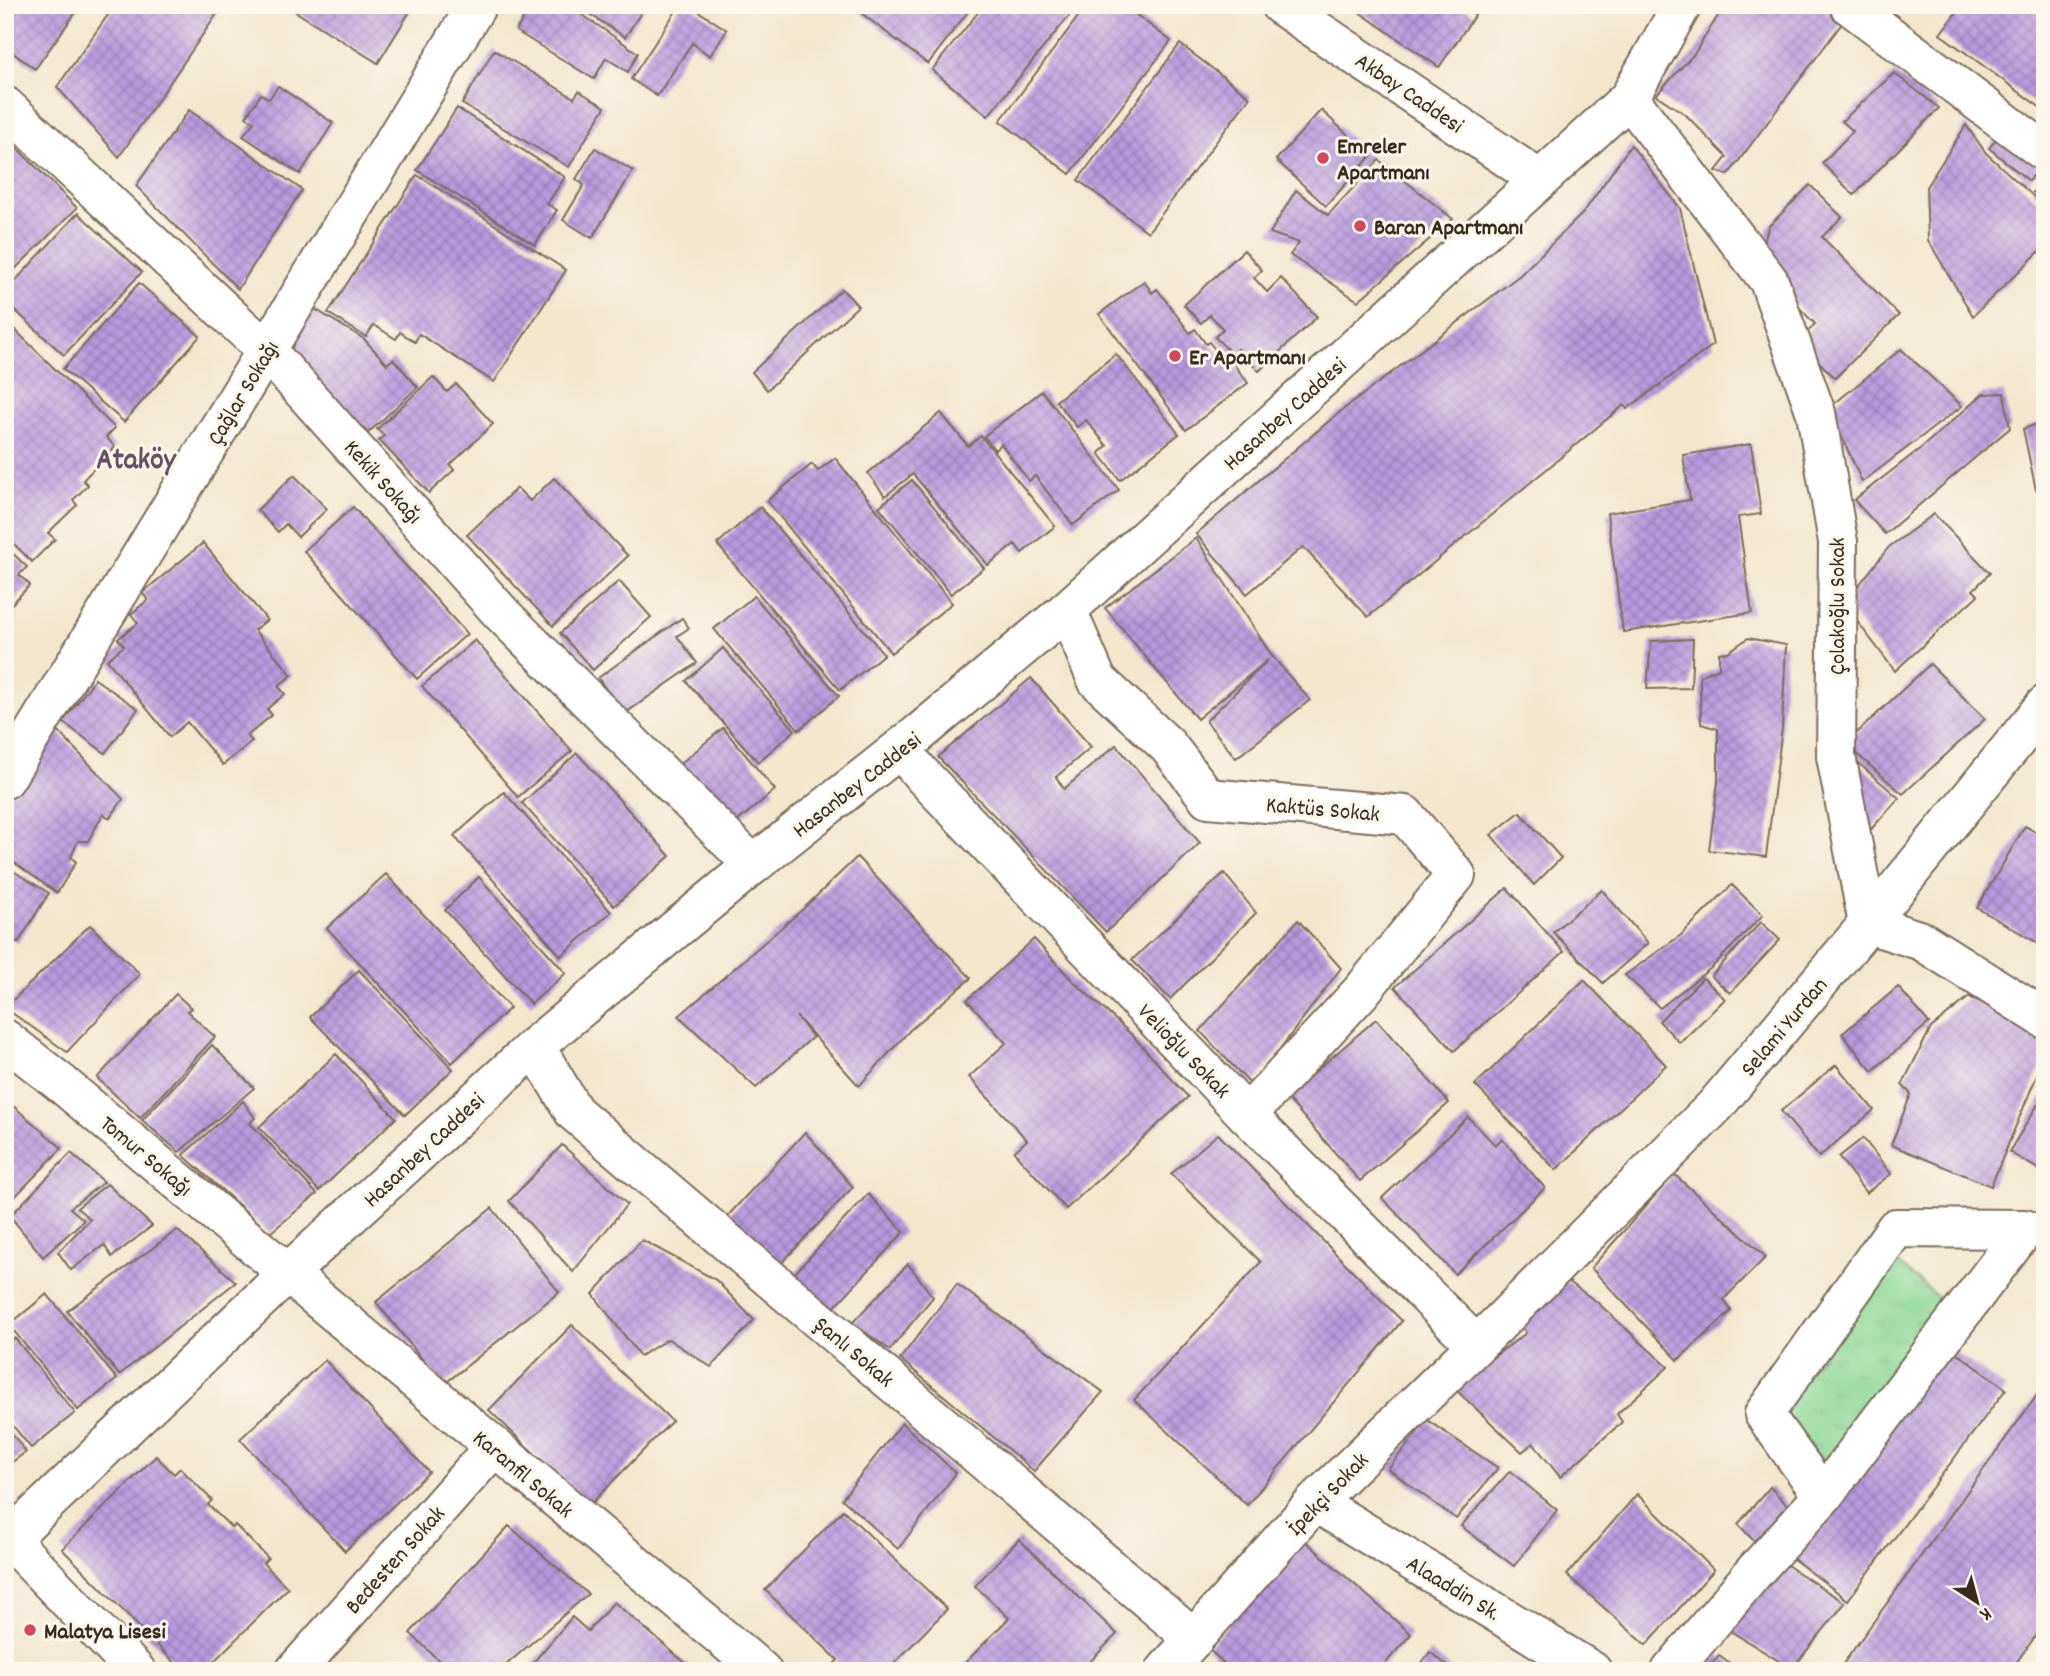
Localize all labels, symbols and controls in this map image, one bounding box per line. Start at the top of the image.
street label: Akbay Caddesi [1347,46,1469,144]
place label: Emreler Apartmanı [1337,132,1429,191]
marker: Emreler Apartmanı [1315,150,1331,166]
place label: Baran Apartmanı [1374,213,1523,246]
marker: Baran Apartmanı [1352,218,1368,234]
street label: Çağlar Sokağı [201,335,289,452]
place label: Er Apartmanı [1189,343,1306,376]
marker: Er Apartmanı [1167,348,1183,364]
street label: Hasanbey Caddesi [1217,351,1355,480]
street label: Kekik Sokağı [334,434,428,533]
district label: Ataköy [96,441,178,484]
street label: Çolakoğlu Sokak [1823,537,1856,675]
street label: Hasanbey Caddesi [787,726,930,848]
street label: Kaktüs Sokak [1264,790,1381,833]
street label: Selami Yurdan [1734,971,1837,1085]
street label: Velioğlu Sokak [1128,997,1237,1108]
street label: Hasanbey Caddesi [357,1086,494,1217]
street label: Tomur Sokağı [91,1109,198,1206]
street label: Şanlı Sokak [805,1310,900,1397]
street label: Karanfil Sokak [464,1424,579,1528]
street label: İpekçi Sokak [1281,1446,1378,1545]
street label: Bedesten Sokak [339,1500,454,1623]
street label: Alaaddin Sk. [1399,1549,1506,1631]
north arrow [1941,1568,2011,1638]
text: K [1973,1599,1996,1627]
place label: Malatya Lisesi [44,1617,166,1650]
marker: Malatya Lisesi [22,1622,38,1638]

